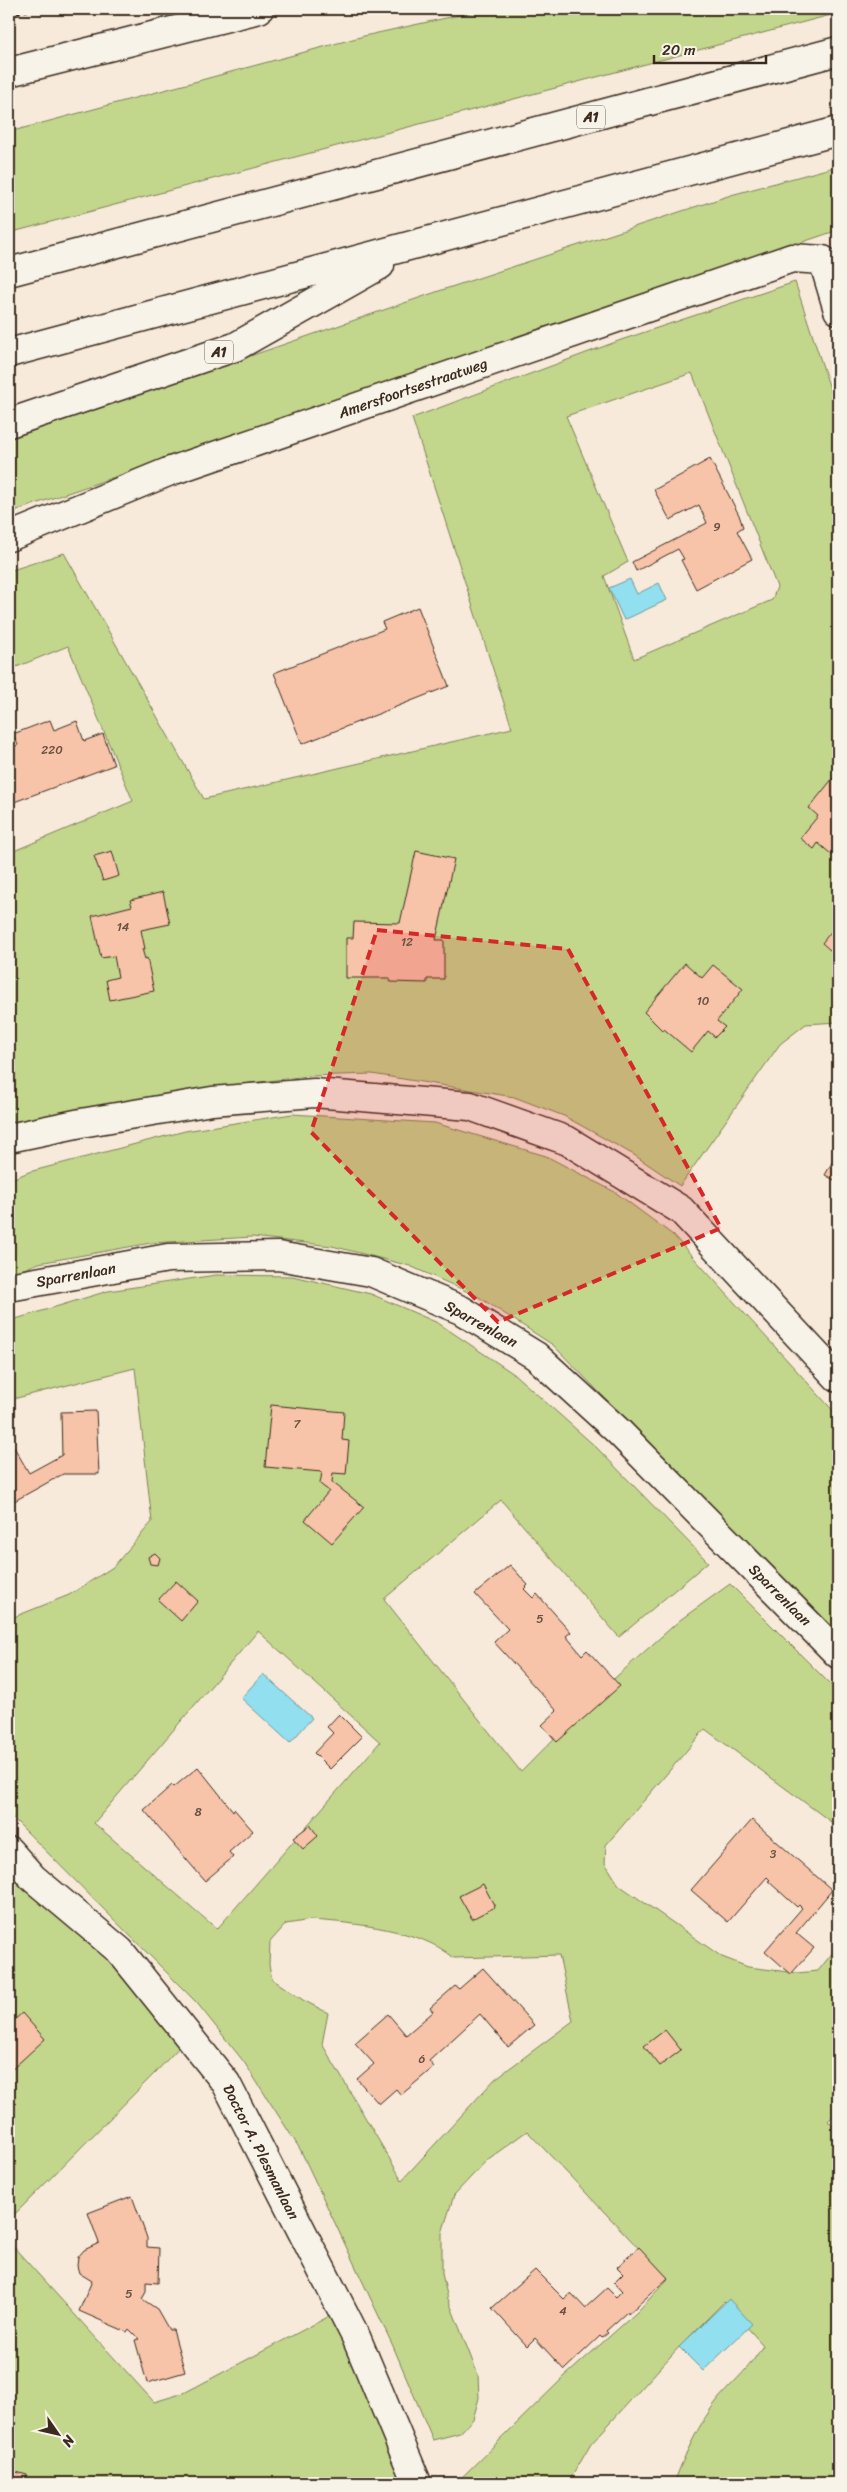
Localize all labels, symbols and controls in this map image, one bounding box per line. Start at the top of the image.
scale bar [654,32,767,64]
text: 20 m [662,37,696,63]
road number: A1 [577,105,605,128]
road number: A1 [205,341,233,364]
street label: Amersfoortsestraatweg [334,350,491,426]
house number: 9 [713,516,721,538]
house number: 220 [41,739,63,761]
house number: 14 [117,916,130,938]
house number: 12 [401,931,413,953]
house number: 10 [697,990,710,1012]
street label: Sparrenlaan [34,1255,118,1295]
street label: Sparrenlaan [440,1293,522,1355]
house number: 7 [294,1413,302,1435]
street label: Sparrenlaan [742,1557,818,1633]
house number: 5 [536,1608,544,1630]
house number: 8 [194,1801,202,1823]
house number: 3 [770,1843,777,1865]
house number: 6 [419,2048,426,2070]
street label: Doctor A. Plesmanlaan [216,2080,306,2224]
house number: 5 [125,2283,133,2305]
house number: 4 [559,2300,567,2322]
north arrow [32,2410,82,2460]
text: N [55,2429,82,2452]

